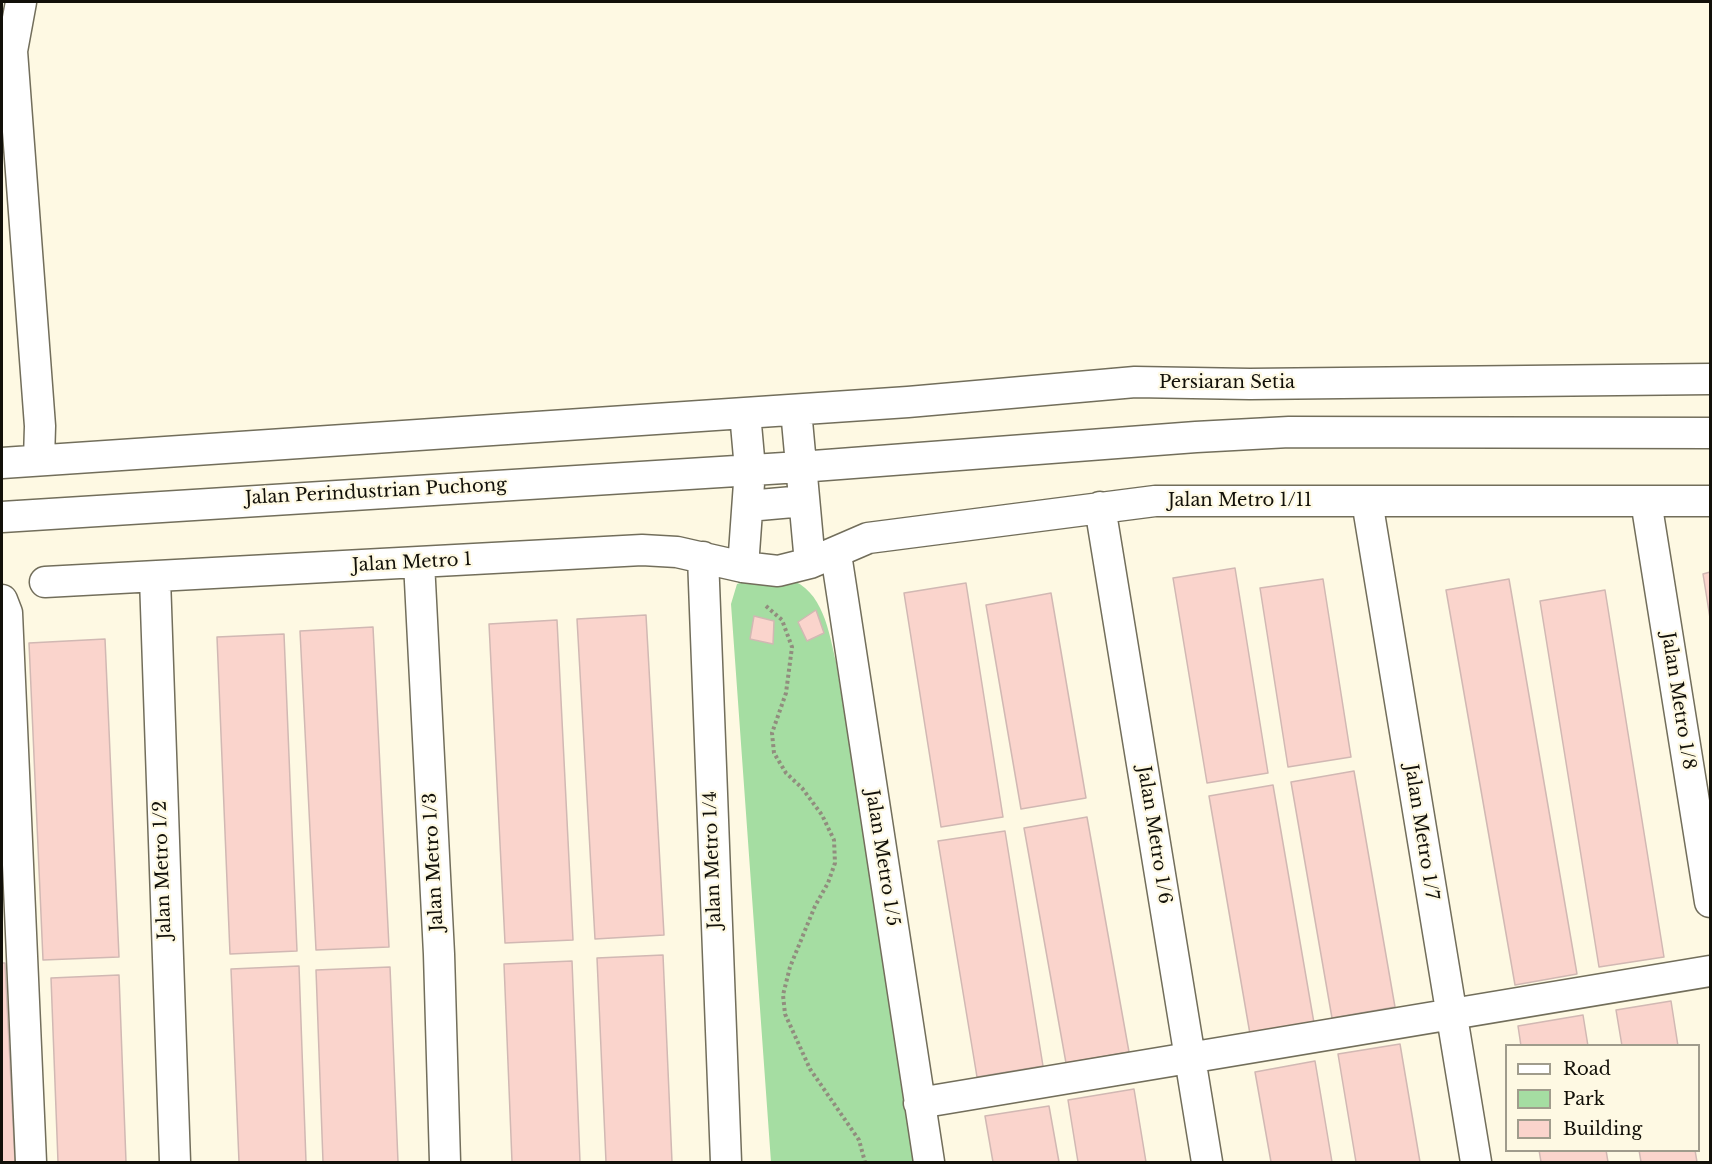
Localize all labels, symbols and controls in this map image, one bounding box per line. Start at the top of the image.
street label: Persiaran Setia [1159,372,1295,394]
street label: Jalan Perindustrian Puchong [245,474,507,510]
street label: Jalan Metro 1/11 [1168,490,1312,512]
street label: Jalan Metro 1 [352,549,472,577]
street label: Jalan Metro 1/8 [1656,631,1700,771]
street label: Jalan Metro 1/7 [1400,763,1442,901]
street label: Jalan Metro 1/6 [1132,764,1176,906]
street label: Jalan Metro 1/5 [861,788,903,928]
street label: Jalan Metro 1/4 [700,791,726,929]
street label: Jalan Metro 1/3 [420,792,448,932]
street label: Jalan Metro 1/2 [150,800,176,940]
legend [1505,1044,1700,1152]
text: Road [1563,1058,1611,1080]
text: Park [1563,1088,1605,1110]
text: Building [1563,1118,1642,1140]

